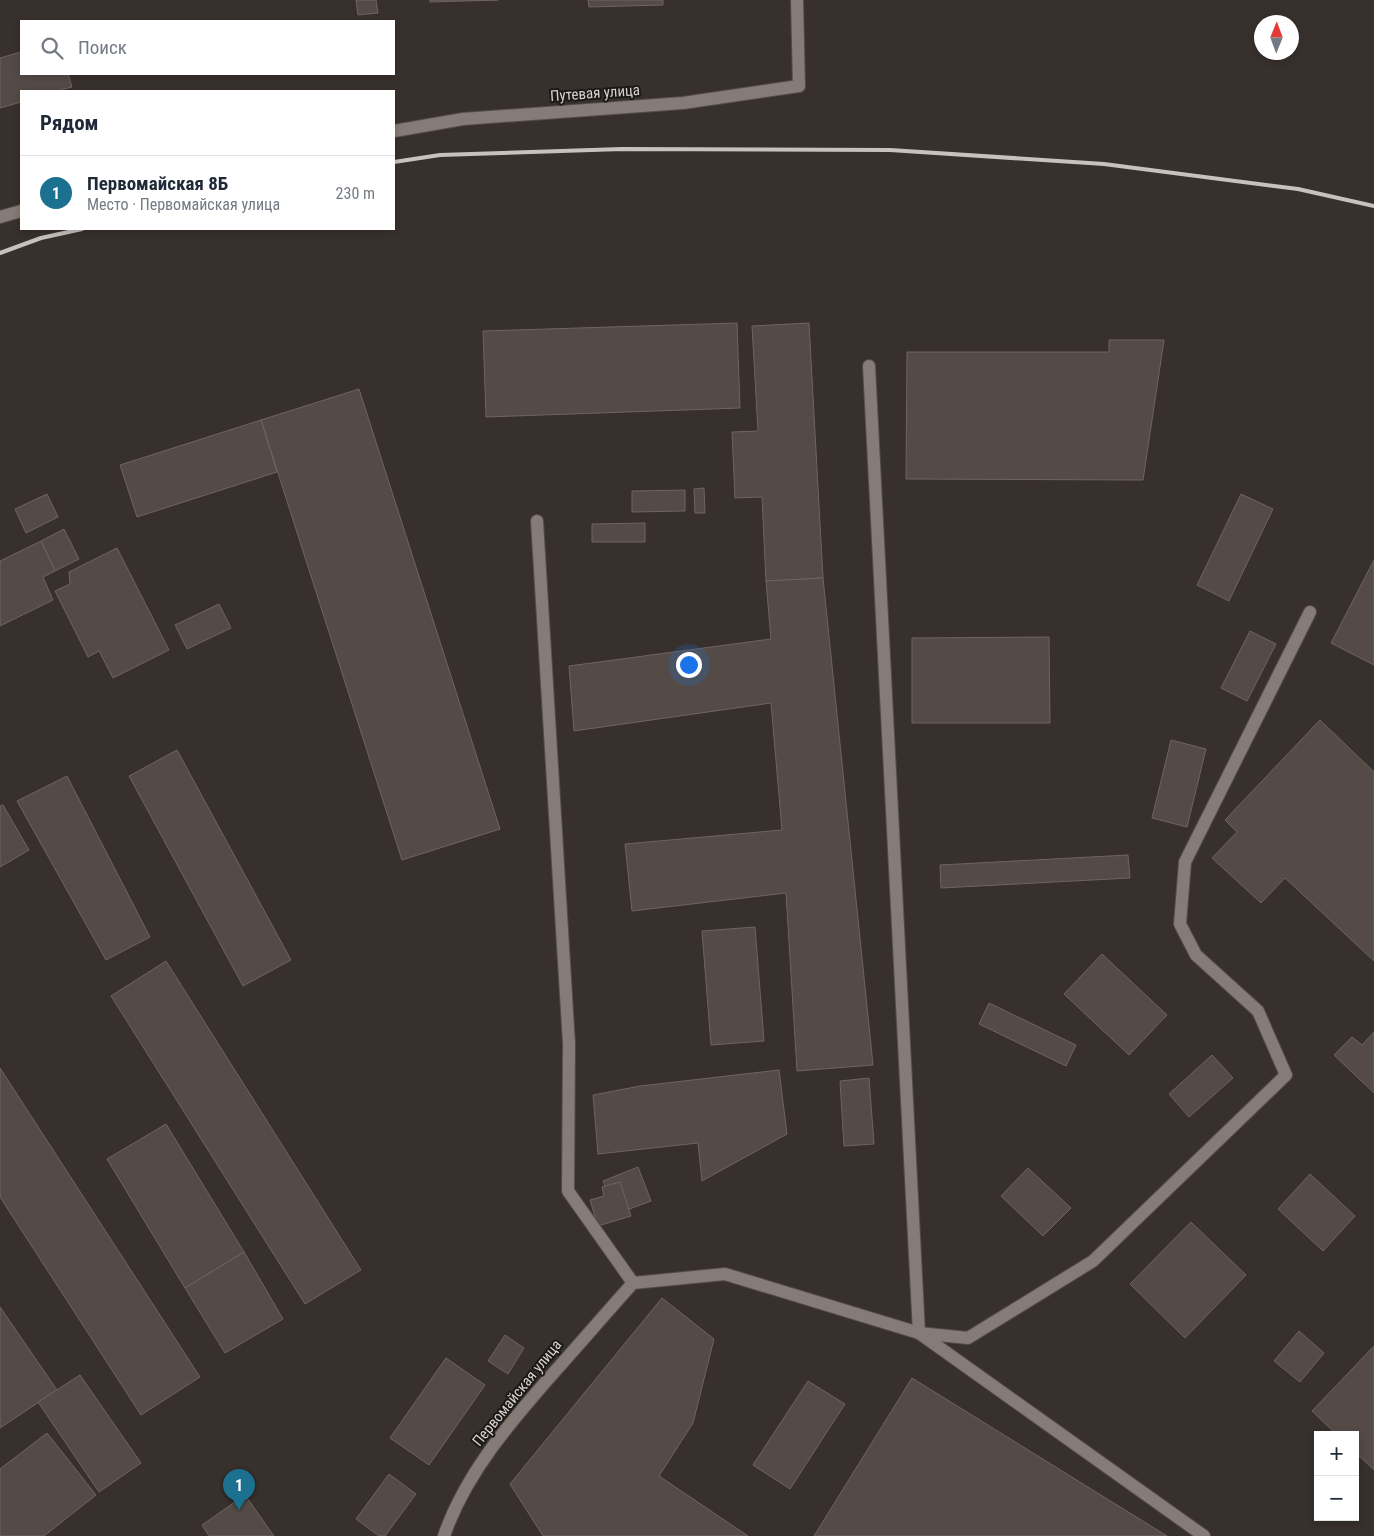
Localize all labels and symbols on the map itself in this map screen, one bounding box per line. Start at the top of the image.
north arrow [1254,15,1299,60]
street label: Путевая улица [549,81,641,105]
your location [676,652,702,678]
street label: Первомайская улица [469,1336,565,1450]
pin: 1 [223,1469,255,1510]

